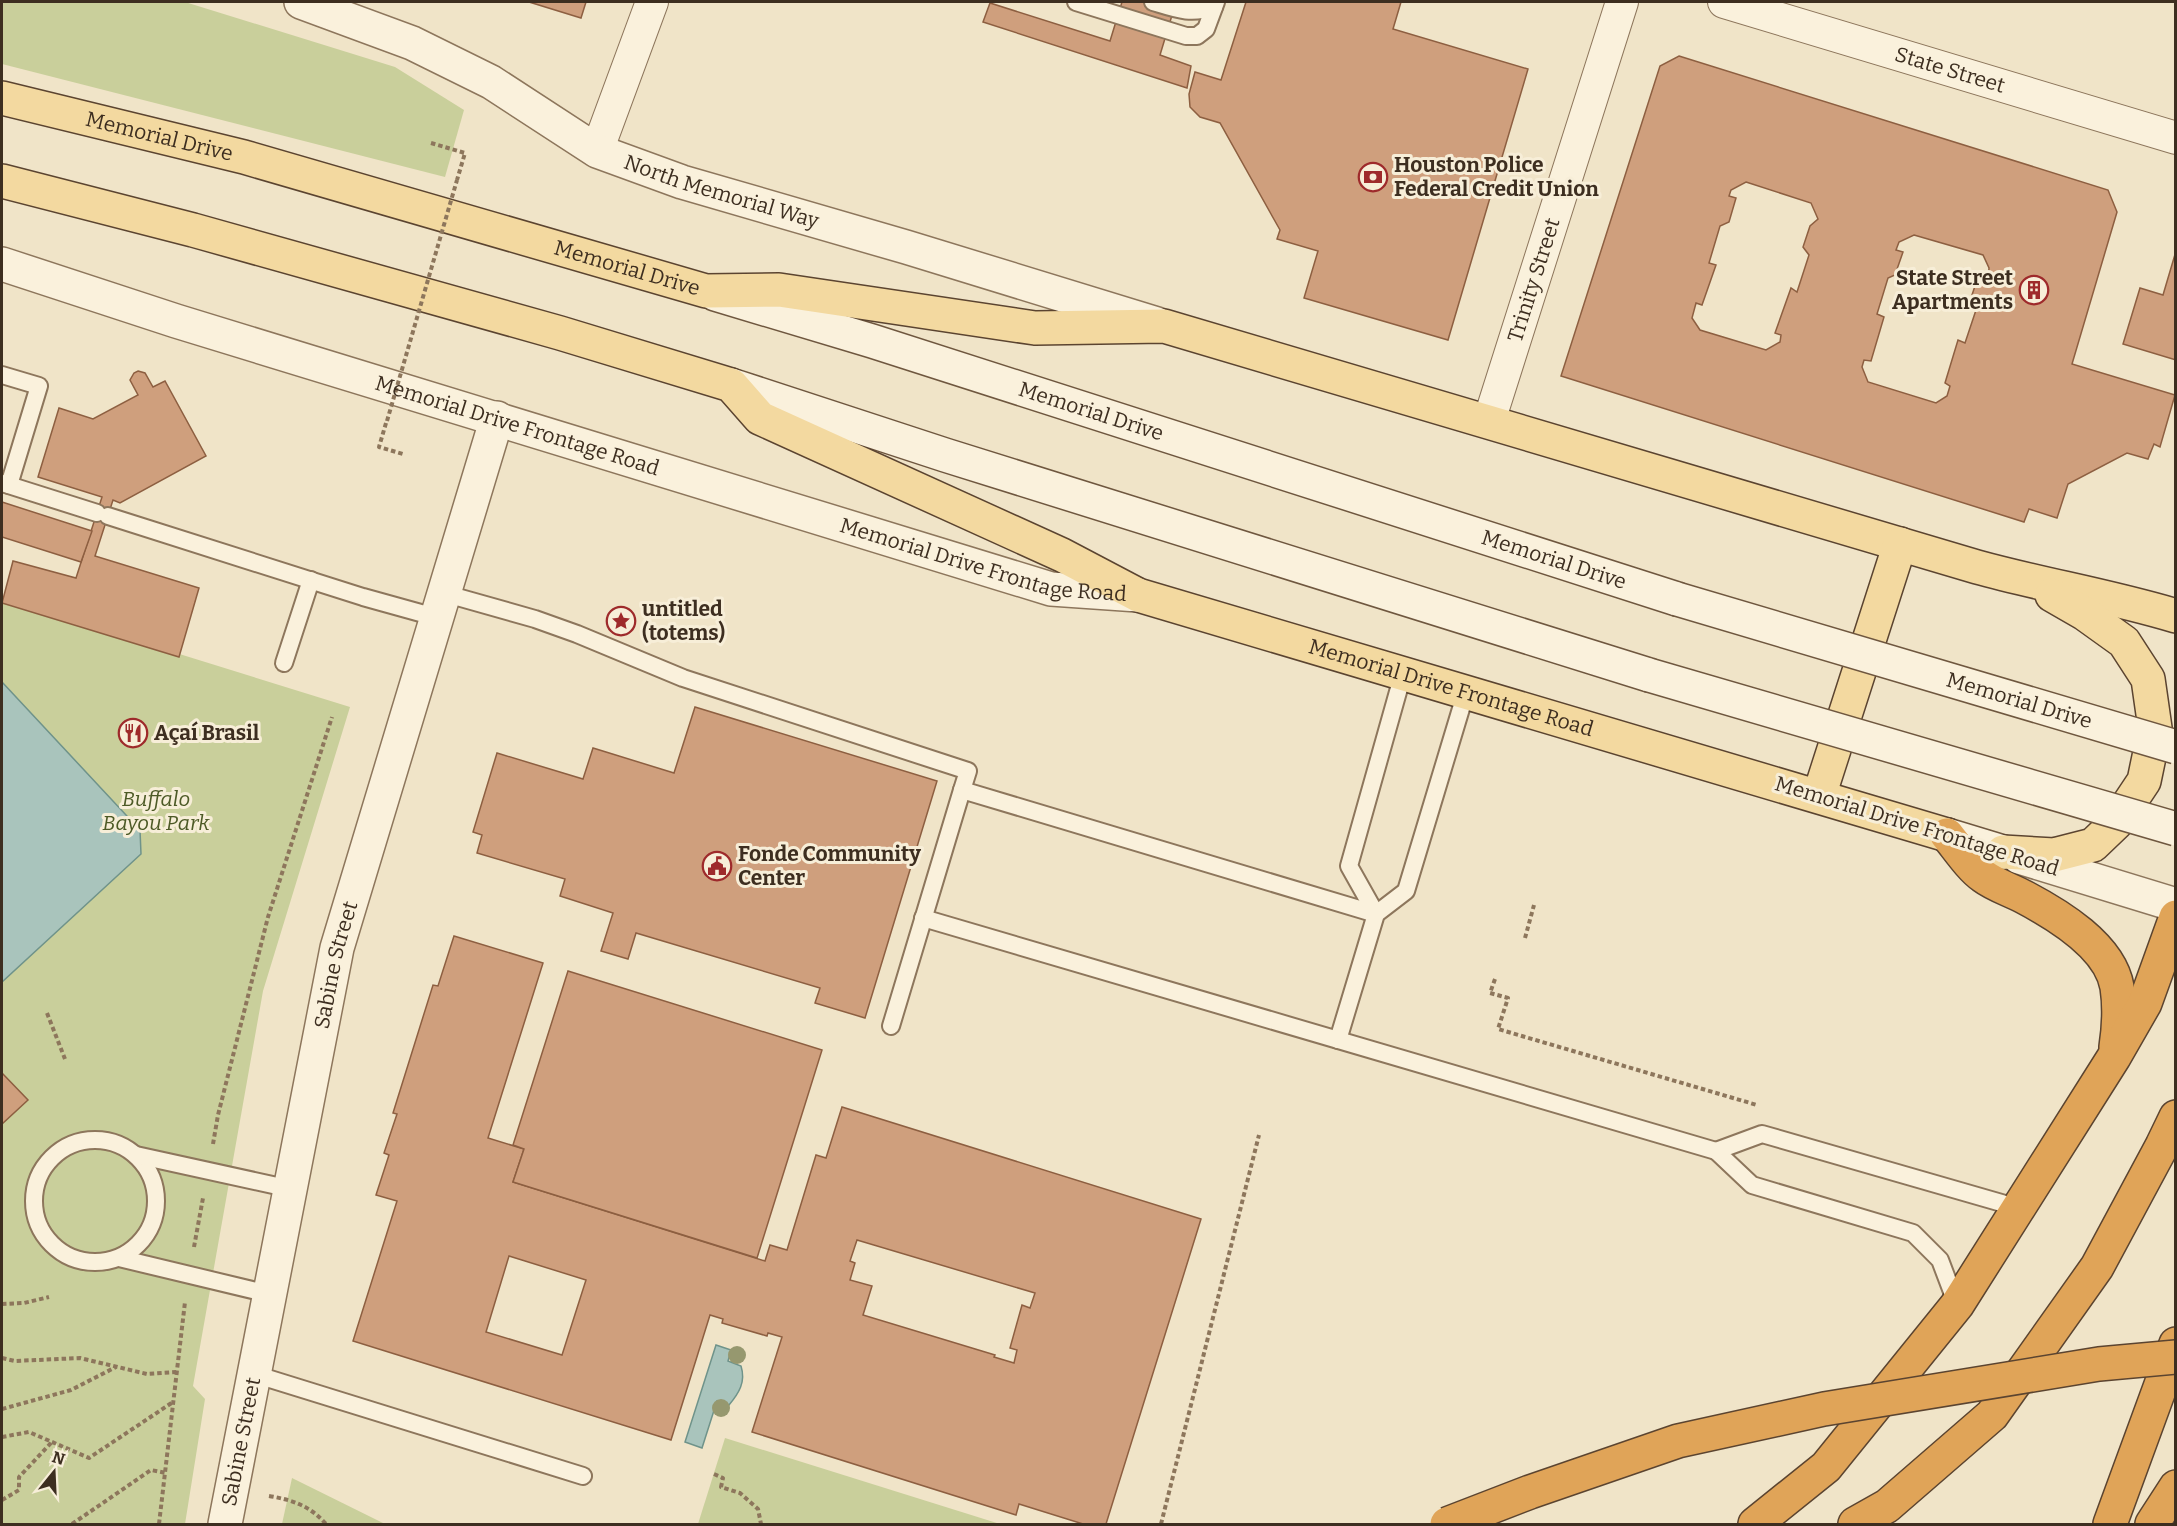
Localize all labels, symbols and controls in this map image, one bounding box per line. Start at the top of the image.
street label: State Street [1892,41,2009,99]
street label: Memorial Drive [83,106,236,167]
street label: North Memorial Way [620,149,823,234]
place label: Houston Police Federal Credit Union [1394,152,1599,202]
bank icon: Houston Police Federal Credit Union [1357,161,1389,193]
street label: Trinity Street [1502,214,1566,345]
street label: Memorial Drive [551,235,703,302]
place label: State Street Apartments [1892,265,2014,315]
building icon: State Street Apartments [2018,274,2050,306]
street label: Memorial Drive Frontage Road [372,370,663,481]
street label: Memorial Drive [1015,376,1167,447]
street label: Memorial Drive Frontage Road [837,512,1127,607]
street label: Memorial Drive [1478,524,1630,595]
place label: untitled (totems) [642,596,725,646]
place icon: untitled (totems) [605,605,637,637]
street label: Memorial Drive Frontage Road [1305,633,1597,742]
street label: Memorial Drive [1943,667,2095,734]
restaurant icon: Açaí Brasil [117,717,149,749]
place label: Açaí Brasil [154,720,260,746]
street label: Memorial Drive Frontage Road [1772,770,2062,882]
park label: Buffalo Bayou Park [102,786,210,836]
place label: Fonde Community Center [738,841,921,891]
public building icon: Fonde Community Center [701,850,733,882]
street label: Sabine Street [309,898,364,1031]
street label: Sabine Street [216,1375,266,1508]
north arrow [24,1442,84,1502]
text: N [50,1447,67,1469]

